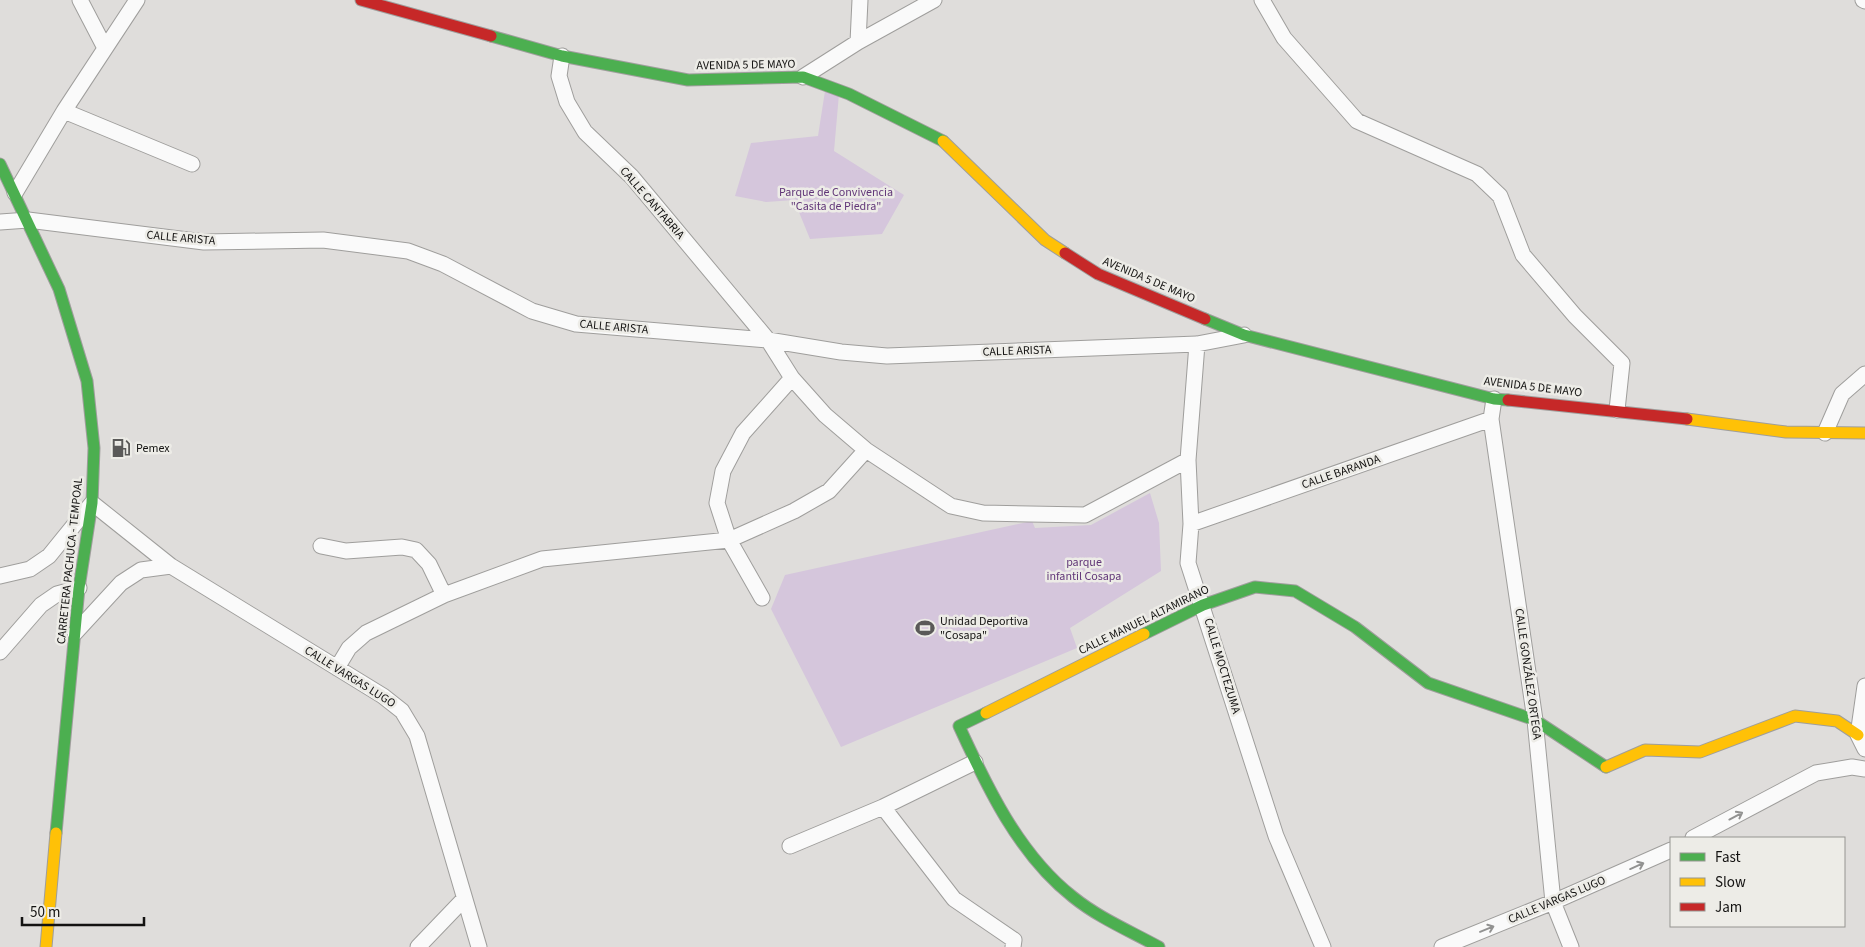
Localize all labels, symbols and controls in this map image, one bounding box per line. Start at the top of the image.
street label: AVENIDA 5 DE MAYO [696,56,796,74]
street label: CALLE CANTABRIA [616,163,689,243]
park label: Parque de Convivencia "Casita de Piedra" [779,184,893,215]
street label: CALLE ARISTA [146,227,217,250]
street label: AVENIDA 5 DE MAYO [1100,253,1198,307]
street label: CALLE ARISTA [579,316,650,339]
street label: CALLE ARISTA [982,341,1052,361]
street label: AVENIDA 5 DE MAYO [1483,373,1583,401]
fuel station icon: Pemex [110,437,132,459]
place label: Pemex [136,440,170,457]
street label: CALLE BARANDA [1299,450,1383,493]
street label: CARRETERA PACHUCA - TEMPOAL [53,477,87,645]
park label: parque infantil Cosapa [1047,554,1121,585]
street label: CALLE MANUEL ALTAMIRANO [1076,581,1212,659]
street label: CALLE GONZÁLEZ ORTEGA [1510,607,1546,741]
place label: Unidad Deportiva "Cosapa" [940,613,1028,644]
street label: CALLE MOCTEZUMA [1199,616,1245,716]
sports icon: Unidad Deportiva "Cosapa" [914,617,936,639]
street label: CALLE VARGAS LUGO [301,642,399,712]
one-way arrow [1729,810,1743,820]
legend [1670,837,1845,927]
text: Fast [1715,847,1741,868]
one-way arrow [1629,860,1644,870]
street label: CALLE VARGAS LUGO [1506,872,1608,928]
text: Slow [1715,872,1746,893]
scale bar [22,894,145,926]
text: Jam [1715,897,1742,918]
text: 50 m [30,902,60,923]
one-way arrow [1479,924,1495,933]

